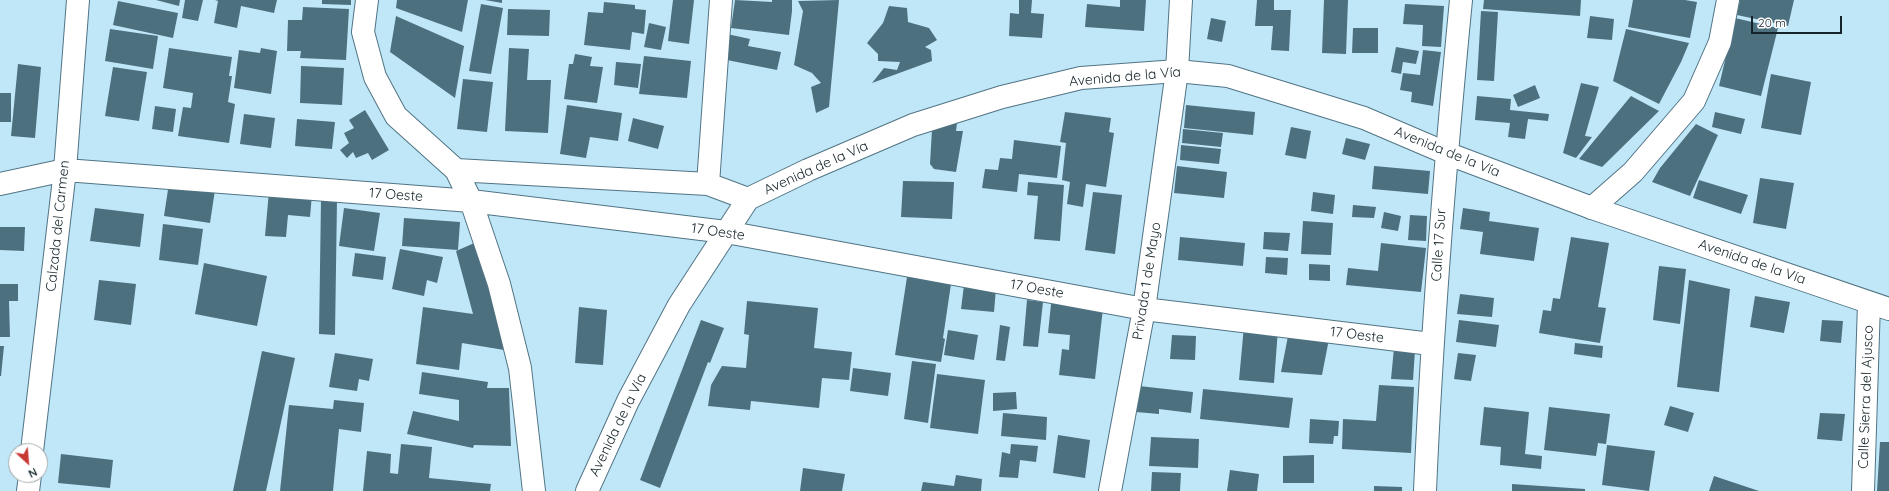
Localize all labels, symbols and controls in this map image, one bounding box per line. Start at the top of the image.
scale bar [1753,8,1844,34]
text: 20 m [1758,15,1786,30]
street label: Avenida de la Vía [1068,64,1182,90]
street label: Avenida de la Vía [1392,123,1502,181]
street label: Avenida de la Vía [761,137,871,199]
street label: Calzada del Carmen [43,159,73,293]
street label: 17 Oeste [368,185,424,205]
street label: Calle 17 Sur [1428,208,1450,282]
street label: 17 Oeste [690,220,746,244]
street label: Privada 1 de Mayo [1129,221,1165,341]
street label: Avenida de la Vía [1696,236,1808,288]
street label: 17 Oeste [1009,276,1065,302]
street label: 17 Oeste [1329,323,1385,347]
street label: Calle Sierra del Ajusco [1855,325,1877,469]
street label: Avenida de la Vía [586,371,650,479]
north arrow [8,443,48,483]
text: N [26,465,40,481]

